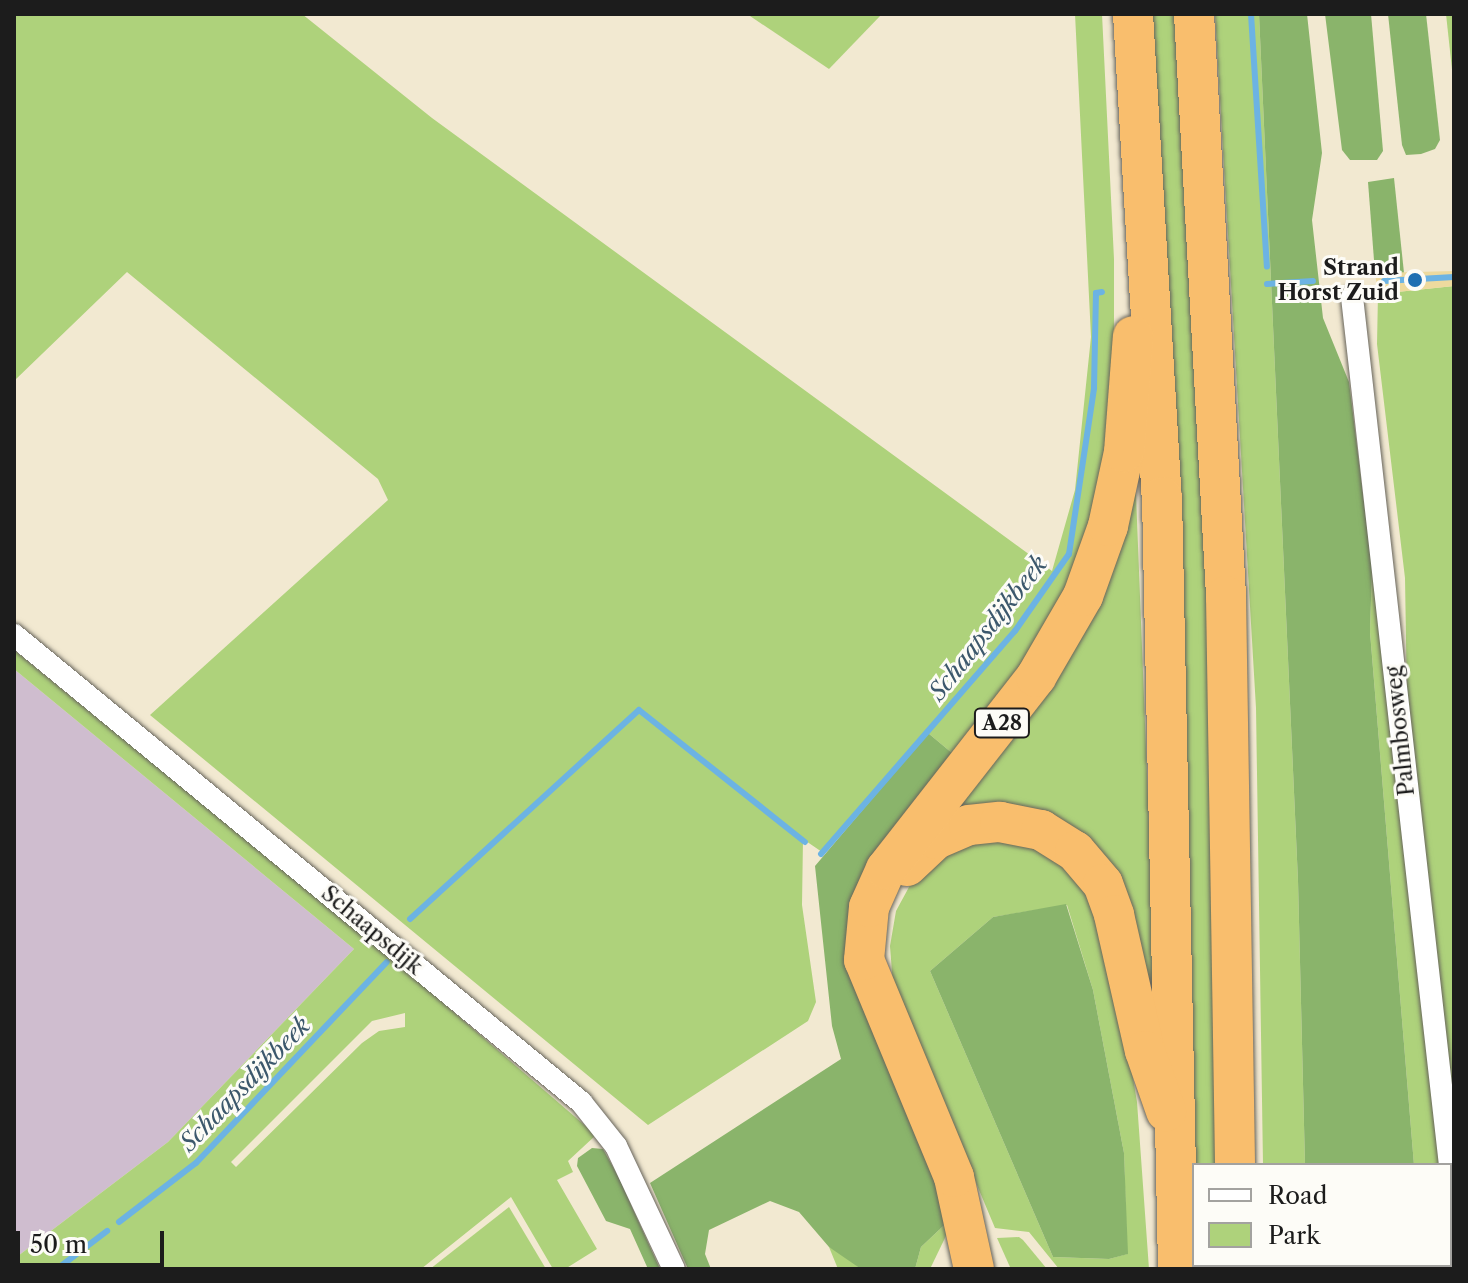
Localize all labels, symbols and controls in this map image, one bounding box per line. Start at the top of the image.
place label: Strand Horst Zuid [1277,254,1399,306]
marker: Strand Horst Zuid [1406,271,1424,289]
water label: Schaapsdijkbeek [923,550,1053,706]
street label: Palmbosweg [1380,665,1420,797]
road number: A28 [972,707,1032,739]
street label: Schaapsdijk [316,880,428,980]
water label: Schaapsdijkbeek [174,1011,316,1157]
legend [1192,1163,1452,1267]
text: Road [1268,1181,1327,1210]
scale bar [20,1215,168,1265]
text: Park [1268,1221,1320,1250]
text: 50 m [30,1230,87,1259]

